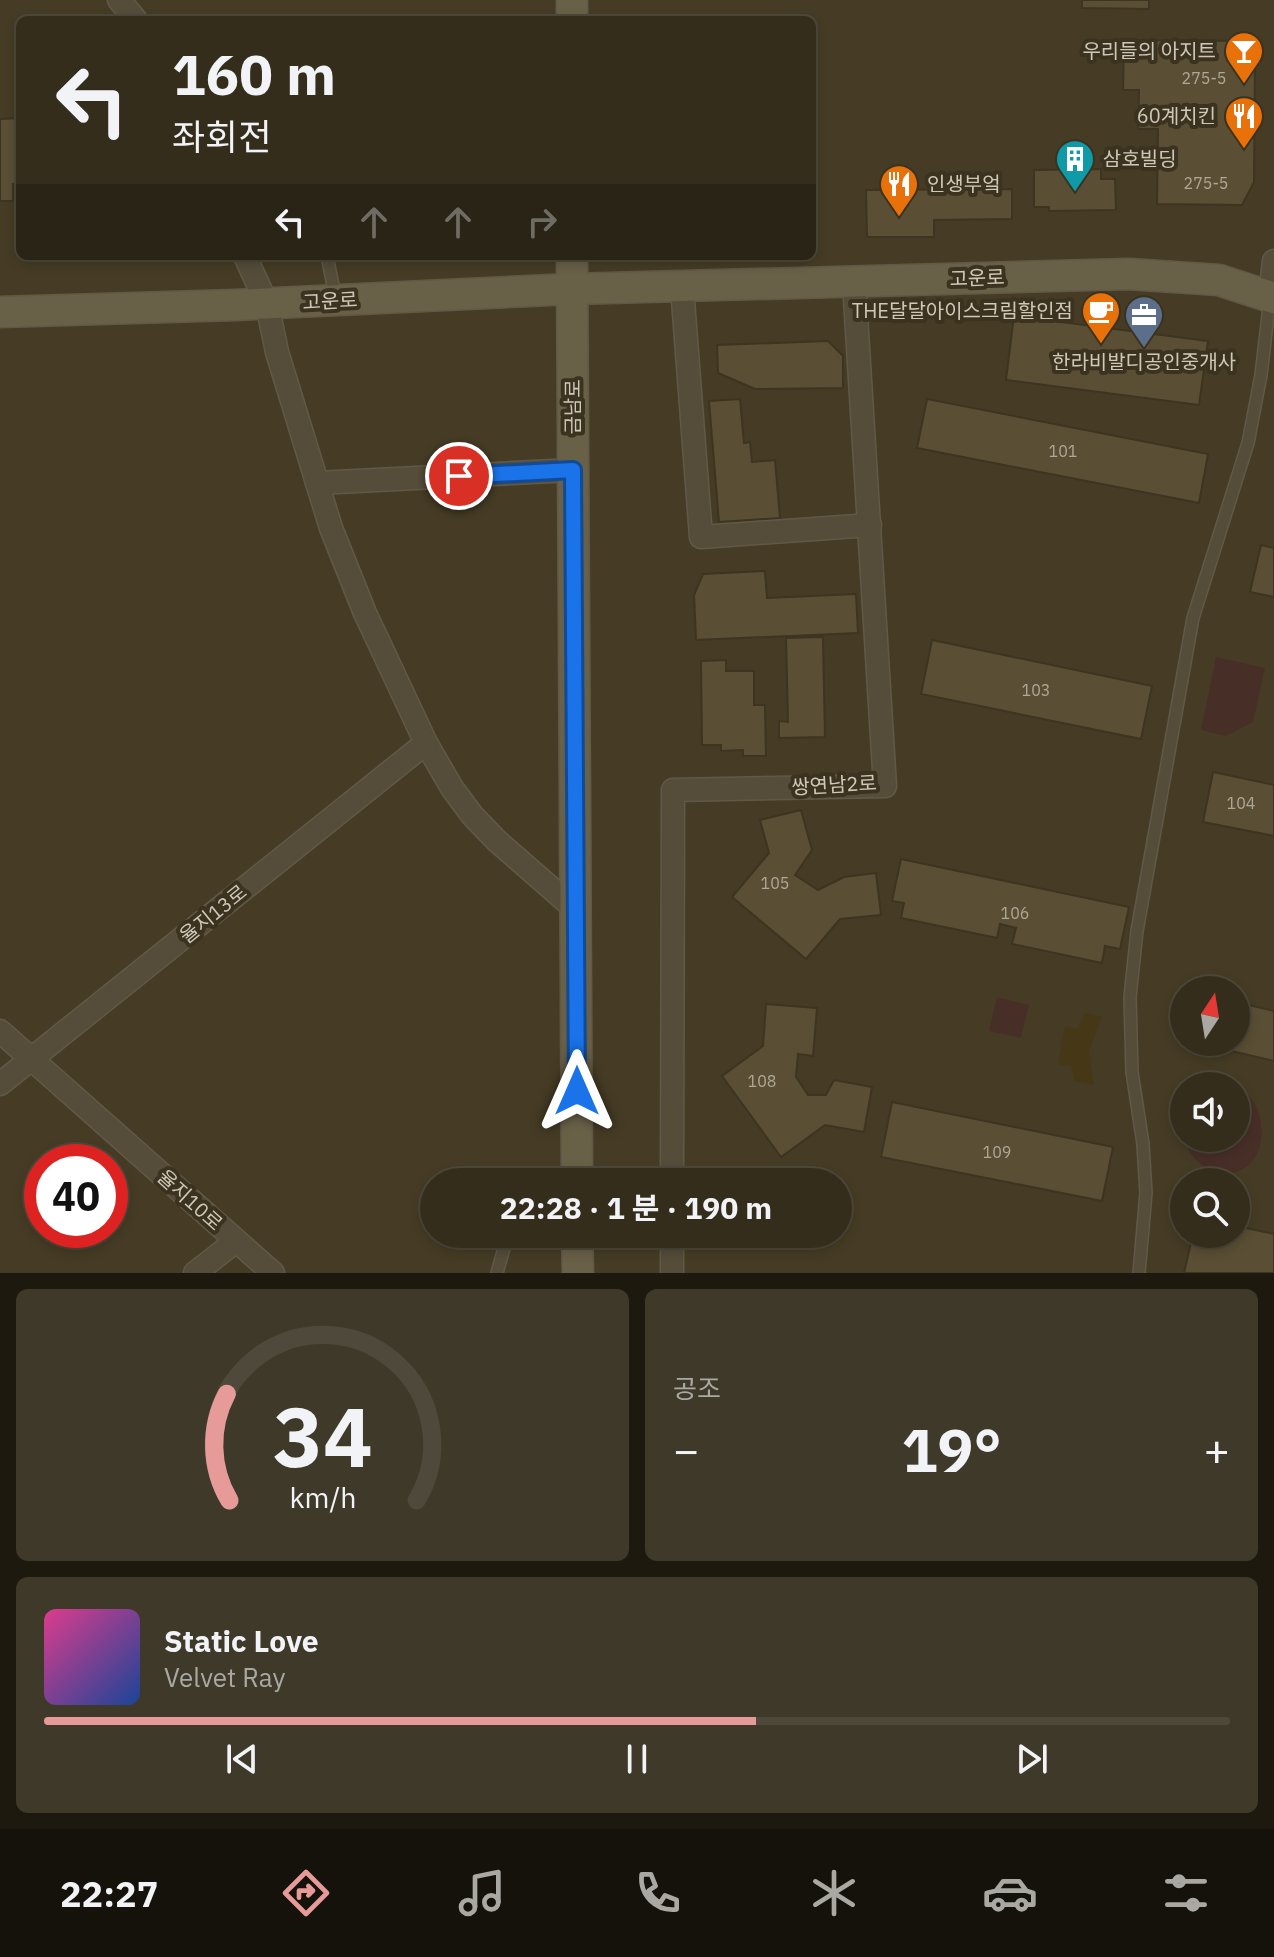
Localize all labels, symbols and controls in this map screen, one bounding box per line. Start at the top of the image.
bar icon: 우리들의 아지트 [1223,30,1265,85]
place label: 우리들의 아지트 [1082,37,1216,64]
text: 160 m [172,38,336,110]
icon: left [40,48,144,152]
house number: 275-5 [1182,68,1226,88]
restaurant icon: 60계치킨 [1223,95,1265,150]
place label: 60계치킨 [1137,102,1216,129]
text: 좌회전 [172,113,271,160]
building icon: 삼호빌딩 [1054,138,1096,193]
place label: 삼호빌딩 [1103,145,1177,172]
restaurant icon: 인생부엌 [878,163,920,218]
place label: 인생부엌 [927,170,1001,197]
house number: 275-5 [1184,173,1228,193]
icon: left [268,200,312,244]
icon: ahead [352,200,396,244]
icon: ahead [436,200,480,244]
icon: right [520,200,564,244]
street label: 고운로 [949,263,1005,292]
street label: 고운로 [302,286,358,315]
cafe icon: THE달달아이스크림할인점 [1080,290,1122,345]
office icon: 한라비발디공인중개사 [1123,294,1165,349]
place label: THE달달아이스크림할인점 [852,297,1073,324]
place label: 한라비발디공인중개사 [1052,348,1236,375]
street label: 금남로 [559,379,586,435]
house number: 101 [1049,441,1077,461]
pin [425,442,493,510]
icon: arrive [437,454,481,498]
house number: 103 [1022,680,1050,700]
street label: 쌍연남2로 [791,769,877,800]
house number: 104 [1227,793,1255,813]
house number: 105 [761,873,789,893]
street label: 율지13로 [173,878,252,949]
house number: 106 [1001,903,1029,923]
north arrow [1170,976,1250,1056]
map controls [1170,976,1250,1248]
position arrow [535,1049,619,1133]
house number: 108 [748,1071,776,1091]
button: sound [1170,1072,1250,1152]
house number: 109 [983,1142,1011,1162]
speed limit sign: 40 [24,1144,128,1248]
street label: 율지10로 [152,1163,229,1236]
button: search [1170,1168,1250,1248]
text: 22:28 · 1 분 · 190 m [500,1188,772,1227]
text: 공조 [673,1371,721,1405]
text: 34 [273,1382,372,1490]
text: 19° [901,1410,1002,1489]
text: − [673,1421,699,1478]
text: + [1204,1421,1230,1478]
text: km/h [289,1479,356,1516]
text: Static Love [164,1621,319,1660]
text: Velvet Ray [164,1660,285,1694]
icon: previous [220,1737,264,1781]
icon: pause [615,1737,659,1781]
icon: next [1010,1737,1054,1781]
icon: directions [278,1865,334,1921]
icon: music [454,1865,510,1921]
icon: phone [630,1865,686,1921]
icon: climate [806,1865,862,1921]
icon: car [982,1865,1038,1921]
icon: filters [1158,1865,1214,1921]
text: 22:27 [60,1870,158,1917]

